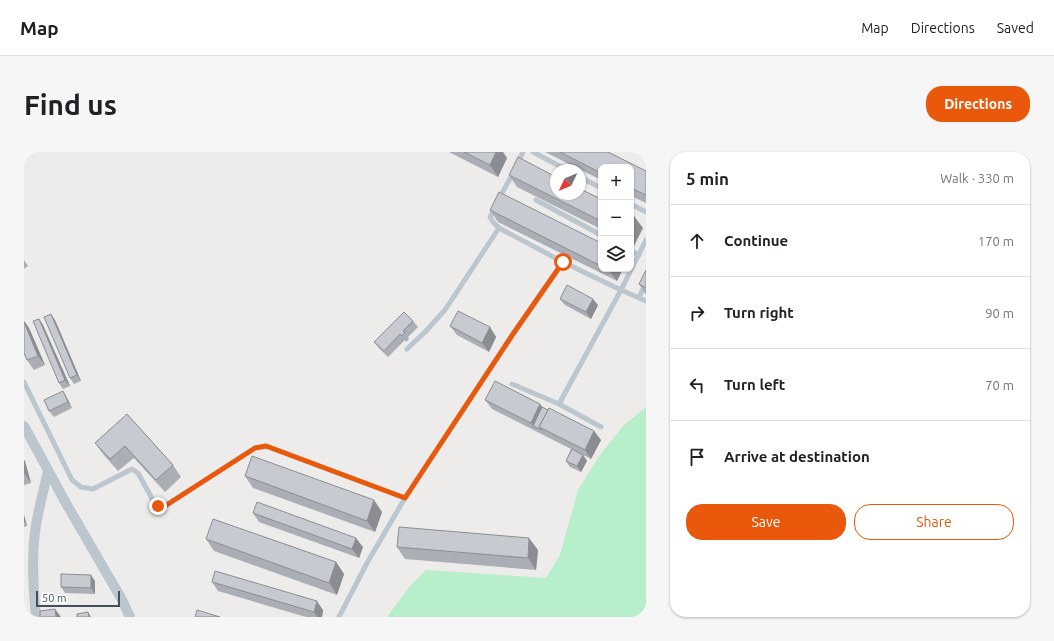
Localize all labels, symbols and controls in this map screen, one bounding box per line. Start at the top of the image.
text: Map [20,17,59,39]
text: Map [861,20,889,36]
text: Directions [911,20,975,36]
text: Saved [997,20,1034,36]
button: Directions [926,86,1030,122]
text: Find us [24,89,117,120]
north arrow [550,164,586,200]
map controls [598,164,634,272]
button: + [598,164,634,200]
text: 5 min [686,169,729,188]
text: Walk · 330 m [940,171,1014,185]
button: − [598,200,634,236]
icon: ahead [686,230,708,252]
text: Continue [724,232,788,249]
text: 170 m [978,234,1014,248]
button: layers [598,236,634,272]
route start [554,253,572,271]
icon: right [686,302,708,324]
text: Turn right [724,304,794,321]
text: 90 m [985,306,1014,320]
icon: left [686,374,708,396]
text: Turn left [724,376,785,393]
text: 70 m [985,378,1014,392]
icon: arrive [686,446,708,468]
text: Arrive at destination [724,448,870,465]
route end [149,497,167,515]
button: Save [686,504,846,540]
button: Share [854,504,1014,540]
scale bar [36,589,120,608]
text: 50 m [42,592,66,604]

